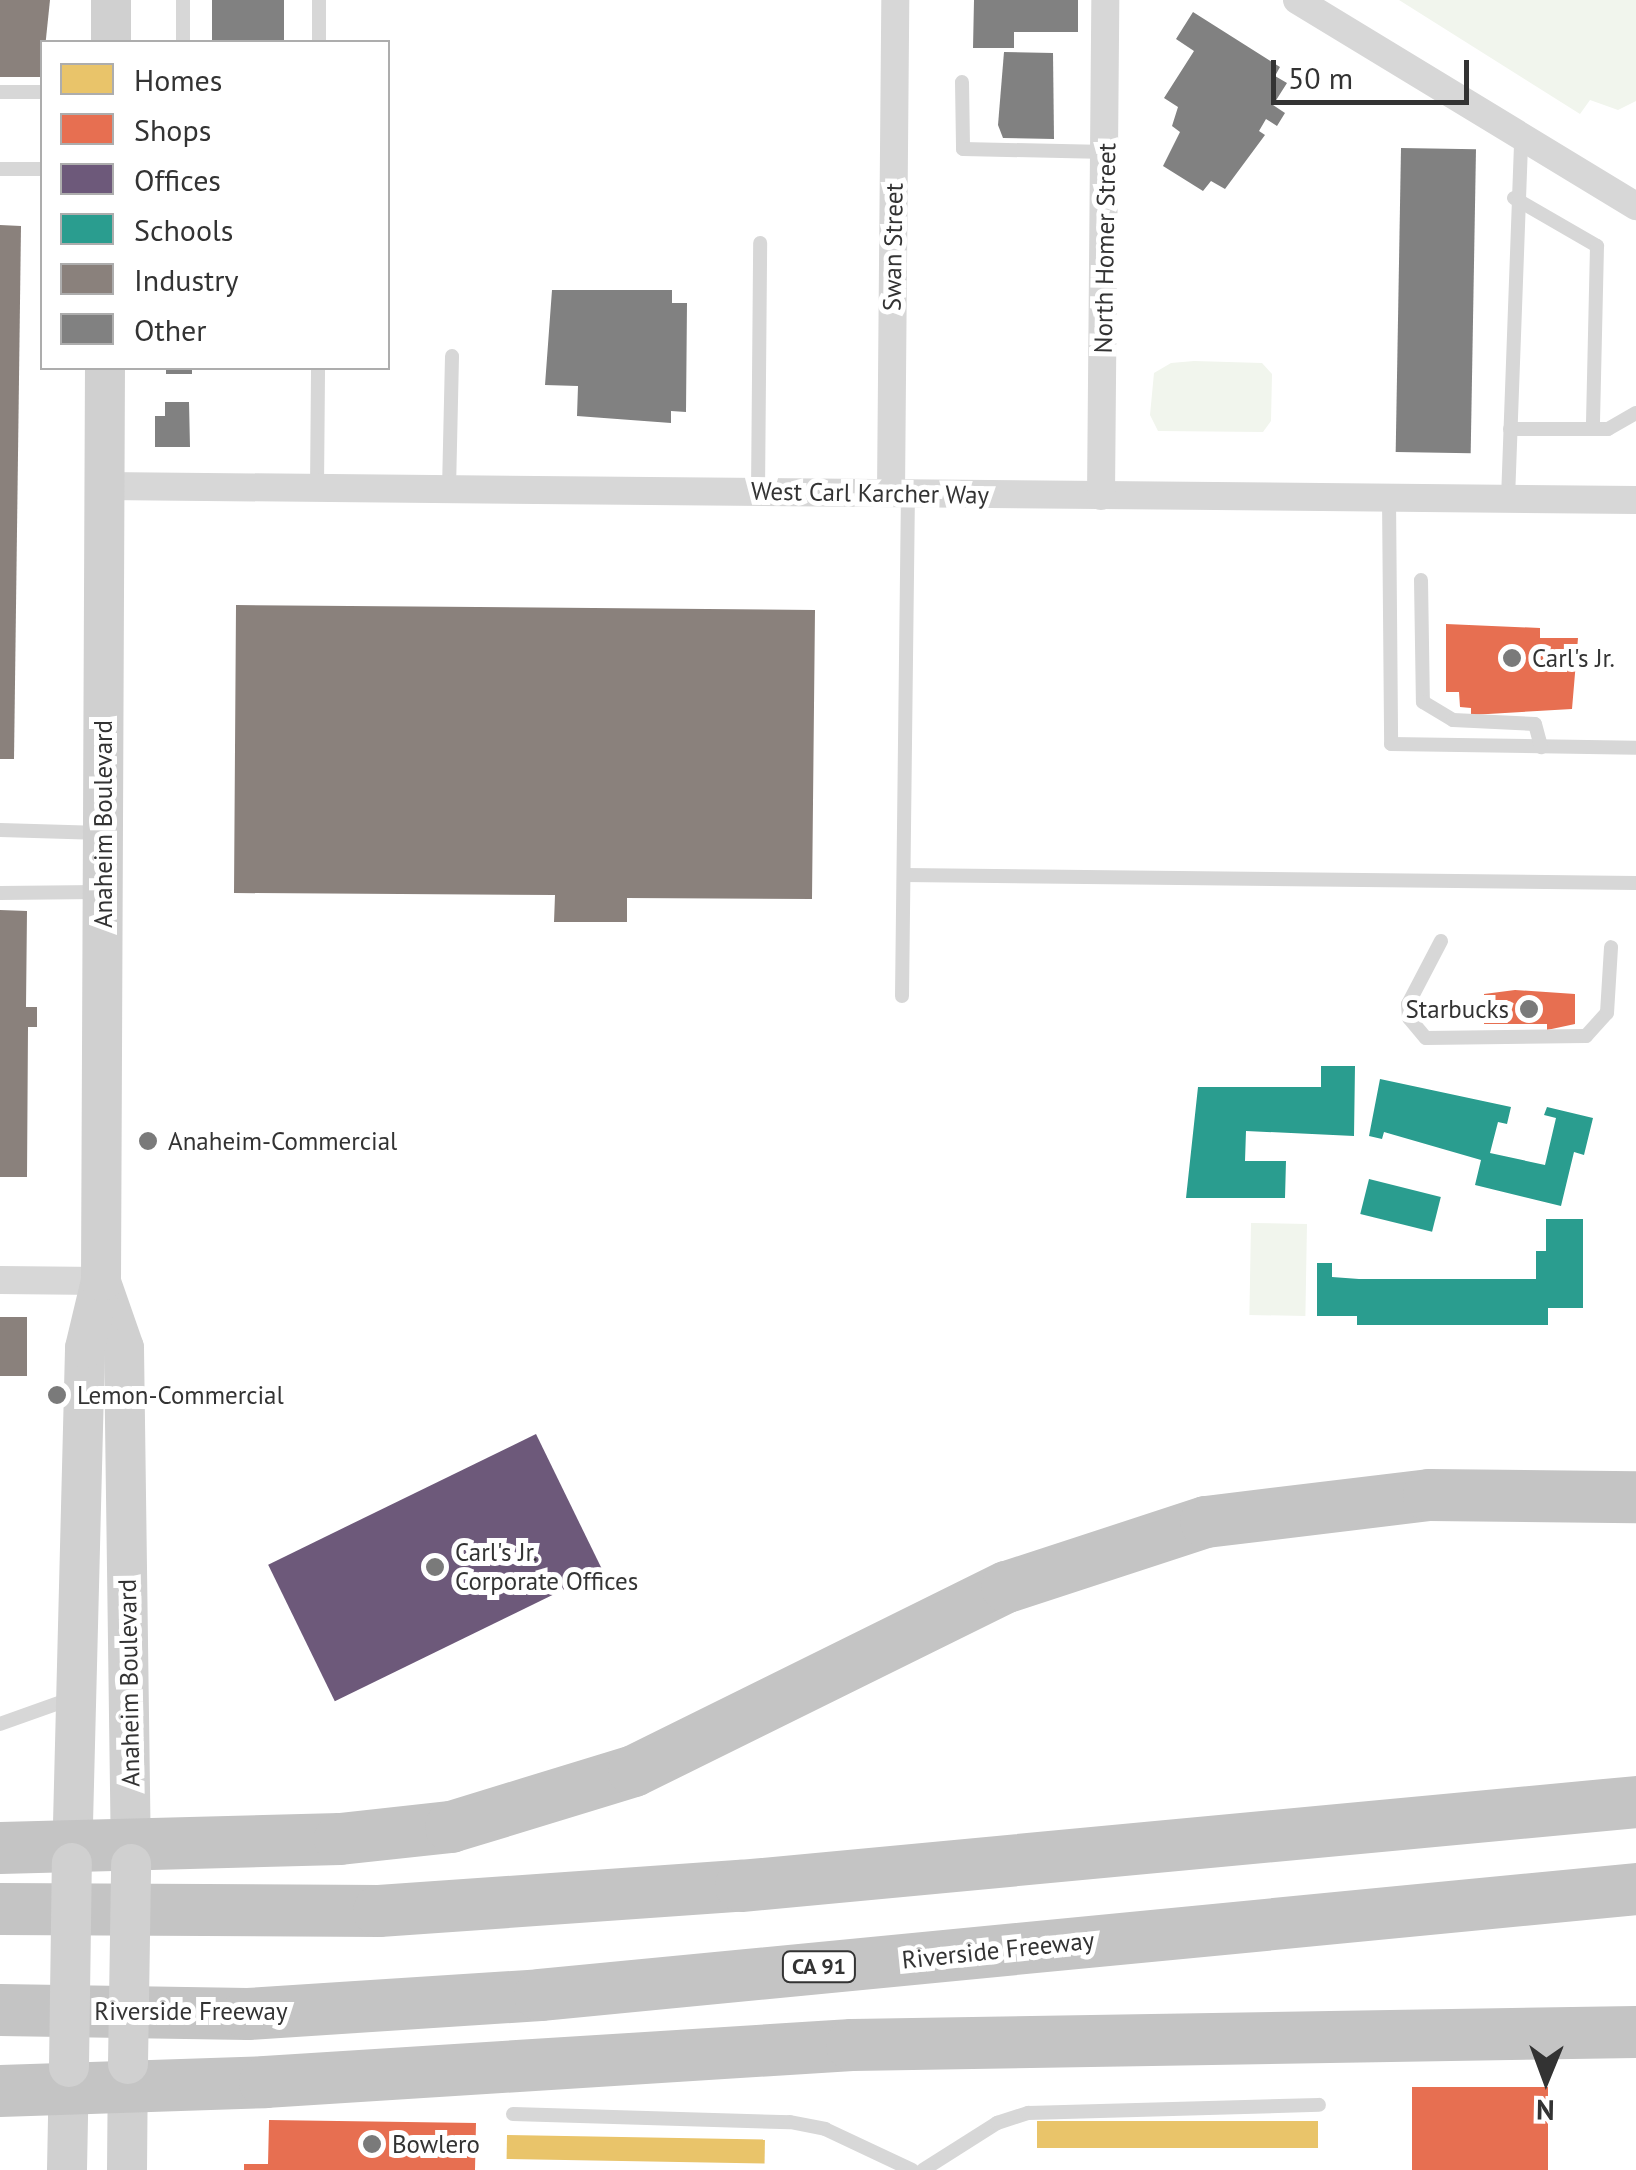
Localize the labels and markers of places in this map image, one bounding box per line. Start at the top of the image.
place label: Carl's Jr. [1532,643,1615,673]
marker: Carl's Jr. [1501,647,1523,669]
place label: Starbucks [1406,994,1509,1024]
marker: Starbucks [1518,998,1540,1020]
place label: Anaheim-Commercial [168,1126,397,1156]
marker: Anaheim-Commercial [137,1130,159,1152]
place label: Lemon-Commercial [77,1380,284,1410]
marker: Lemon-Commercial [46,1384,68,1406]
place label: Carl's Jr. Corporate Offices [455,1538,638,1597]
marker: Carl's Jr. Corporate Offices [424,1556,446,1578]
place label: Bowlero [392,2129,480,2159]
marker: Bowlero [361,2133,383,2155]

